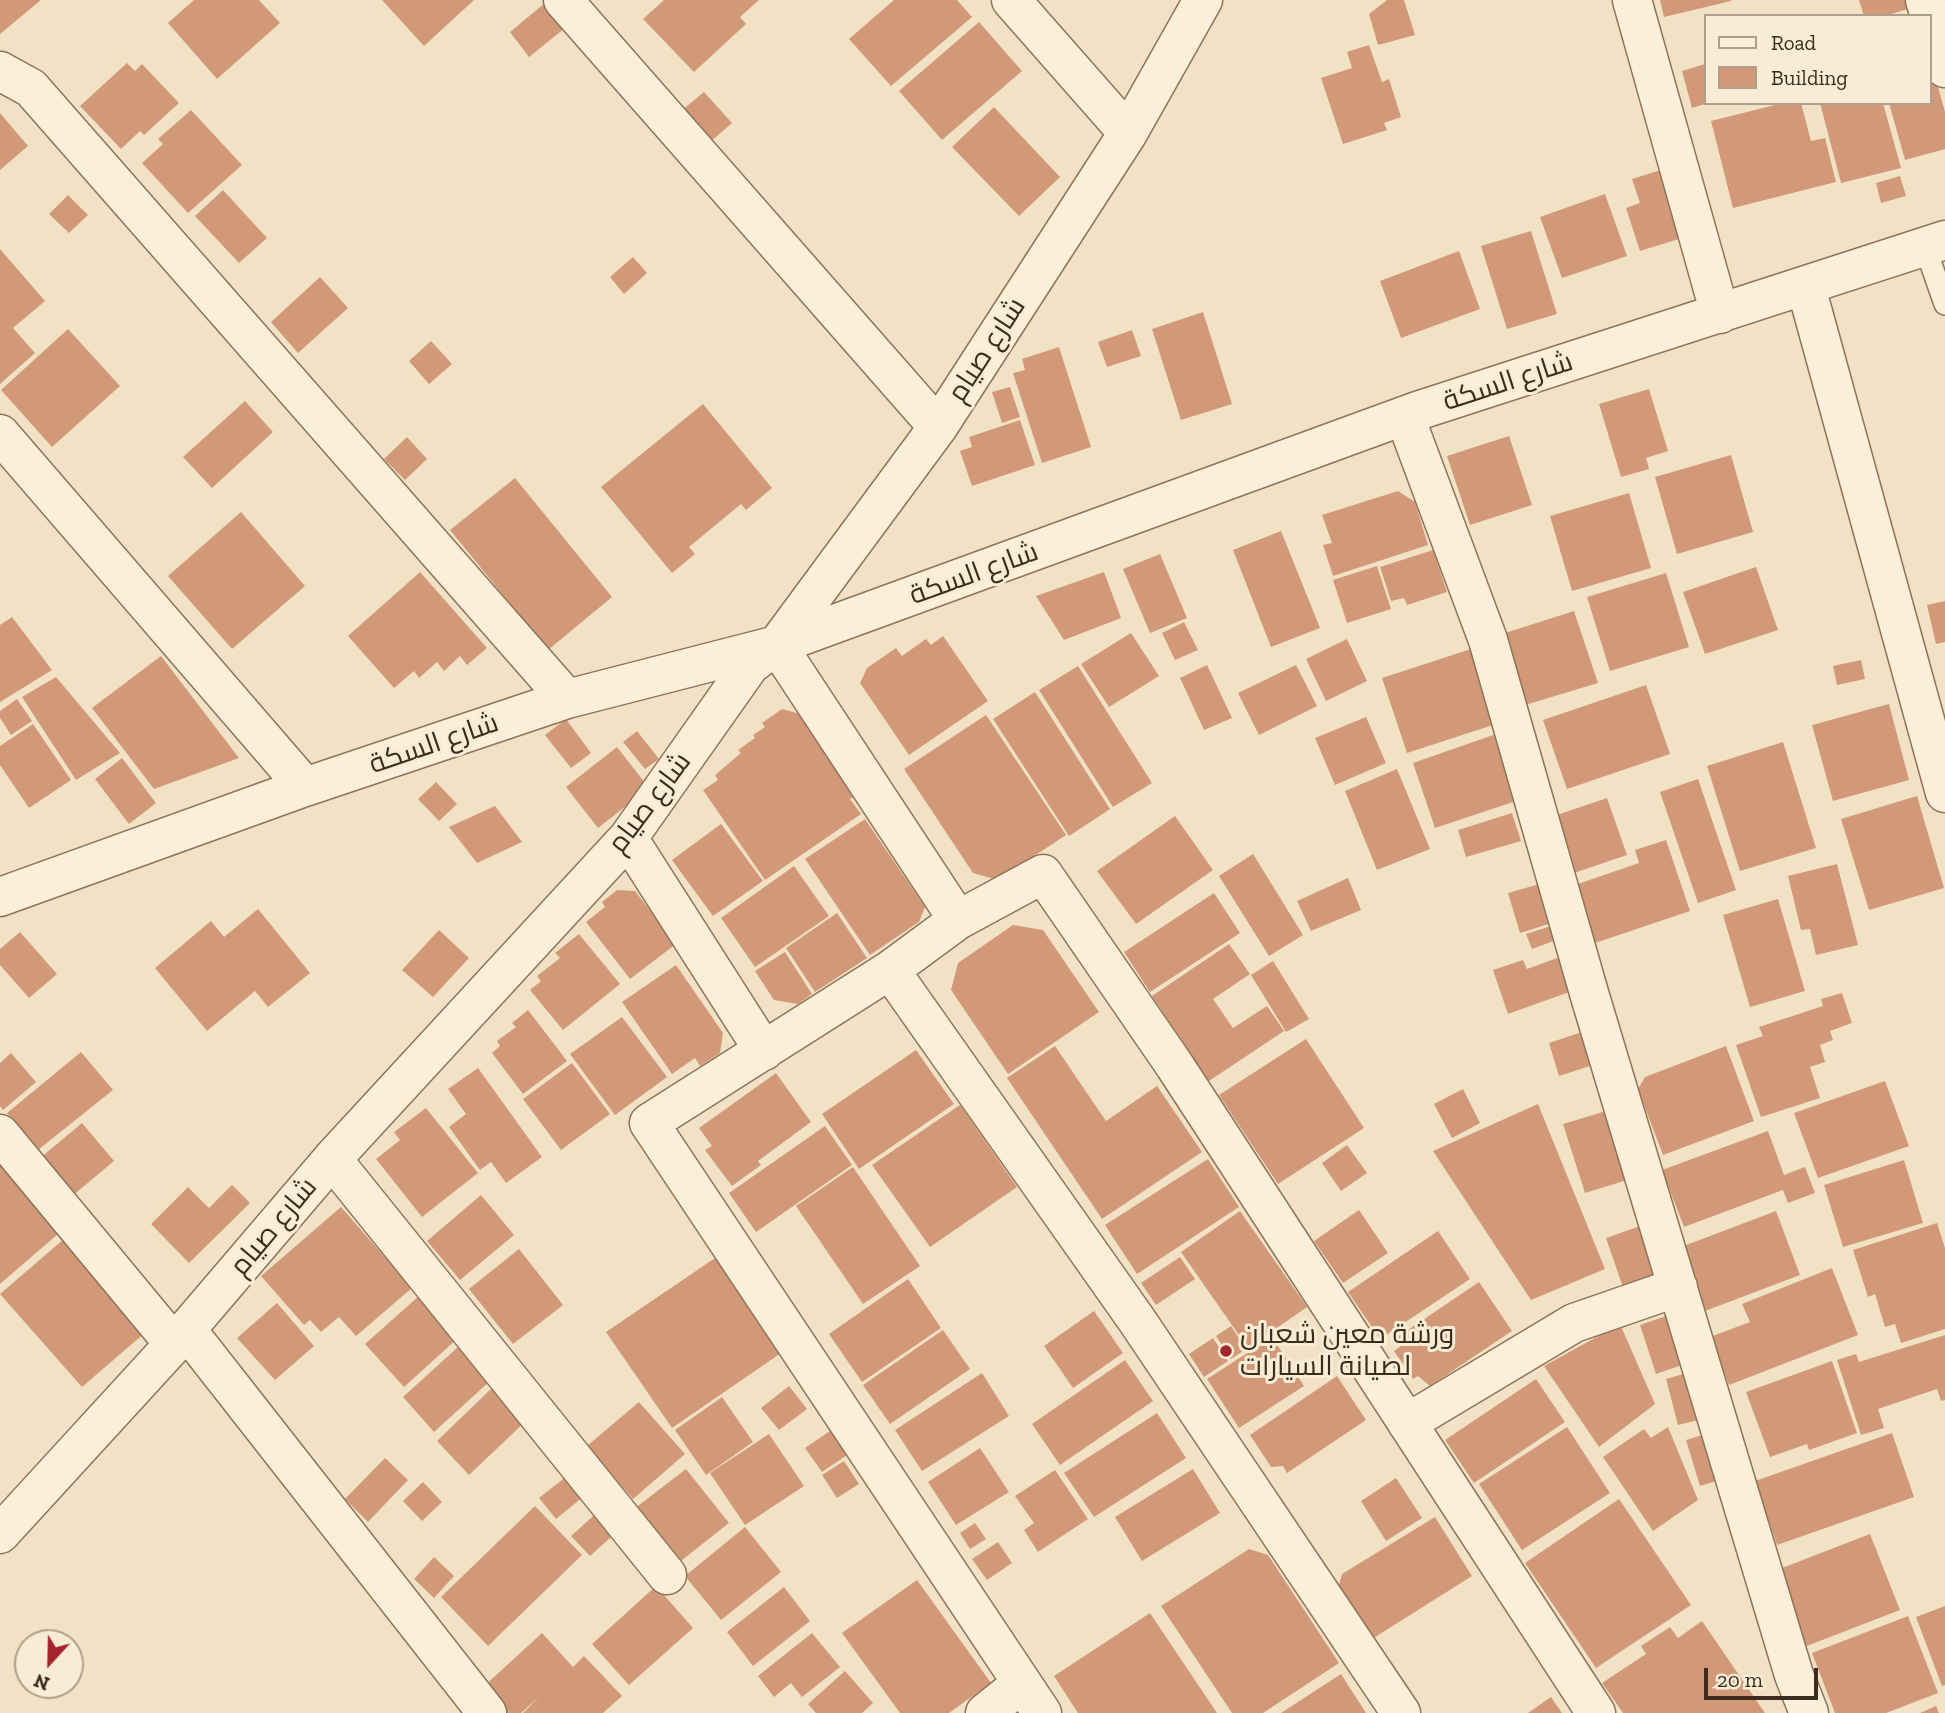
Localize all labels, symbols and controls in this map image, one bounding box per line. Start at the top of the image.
legend [1703,14,1931,105]
text: Road [1771,30,1816,55]
text: Building [1771,65,1848,90]
street label: شارع صيام [941,292,1033,408]
street label: شارع السكة [1439,345,1577,419]
street label: شارع السكة [905,535,1043,613]
street label: شارع السكة [365,706,503,782]
street label: شارع صيام [601,746,699,860]
street label: شارع صيام [223,1171,325,1283]
place label: ورشة معين شعبان لصيانة السيارات [1240,1318,1454,1384]
marker: ورشة معين شعبان لصيانة السيارات [1218,1343,1234,1359]
north arrow [14,1629,84,1699]
scale bar [1707,1654,1821,1698]
text: 20 m [1717,1667,1763,1692]
text: N [31,1669,53,1695]

